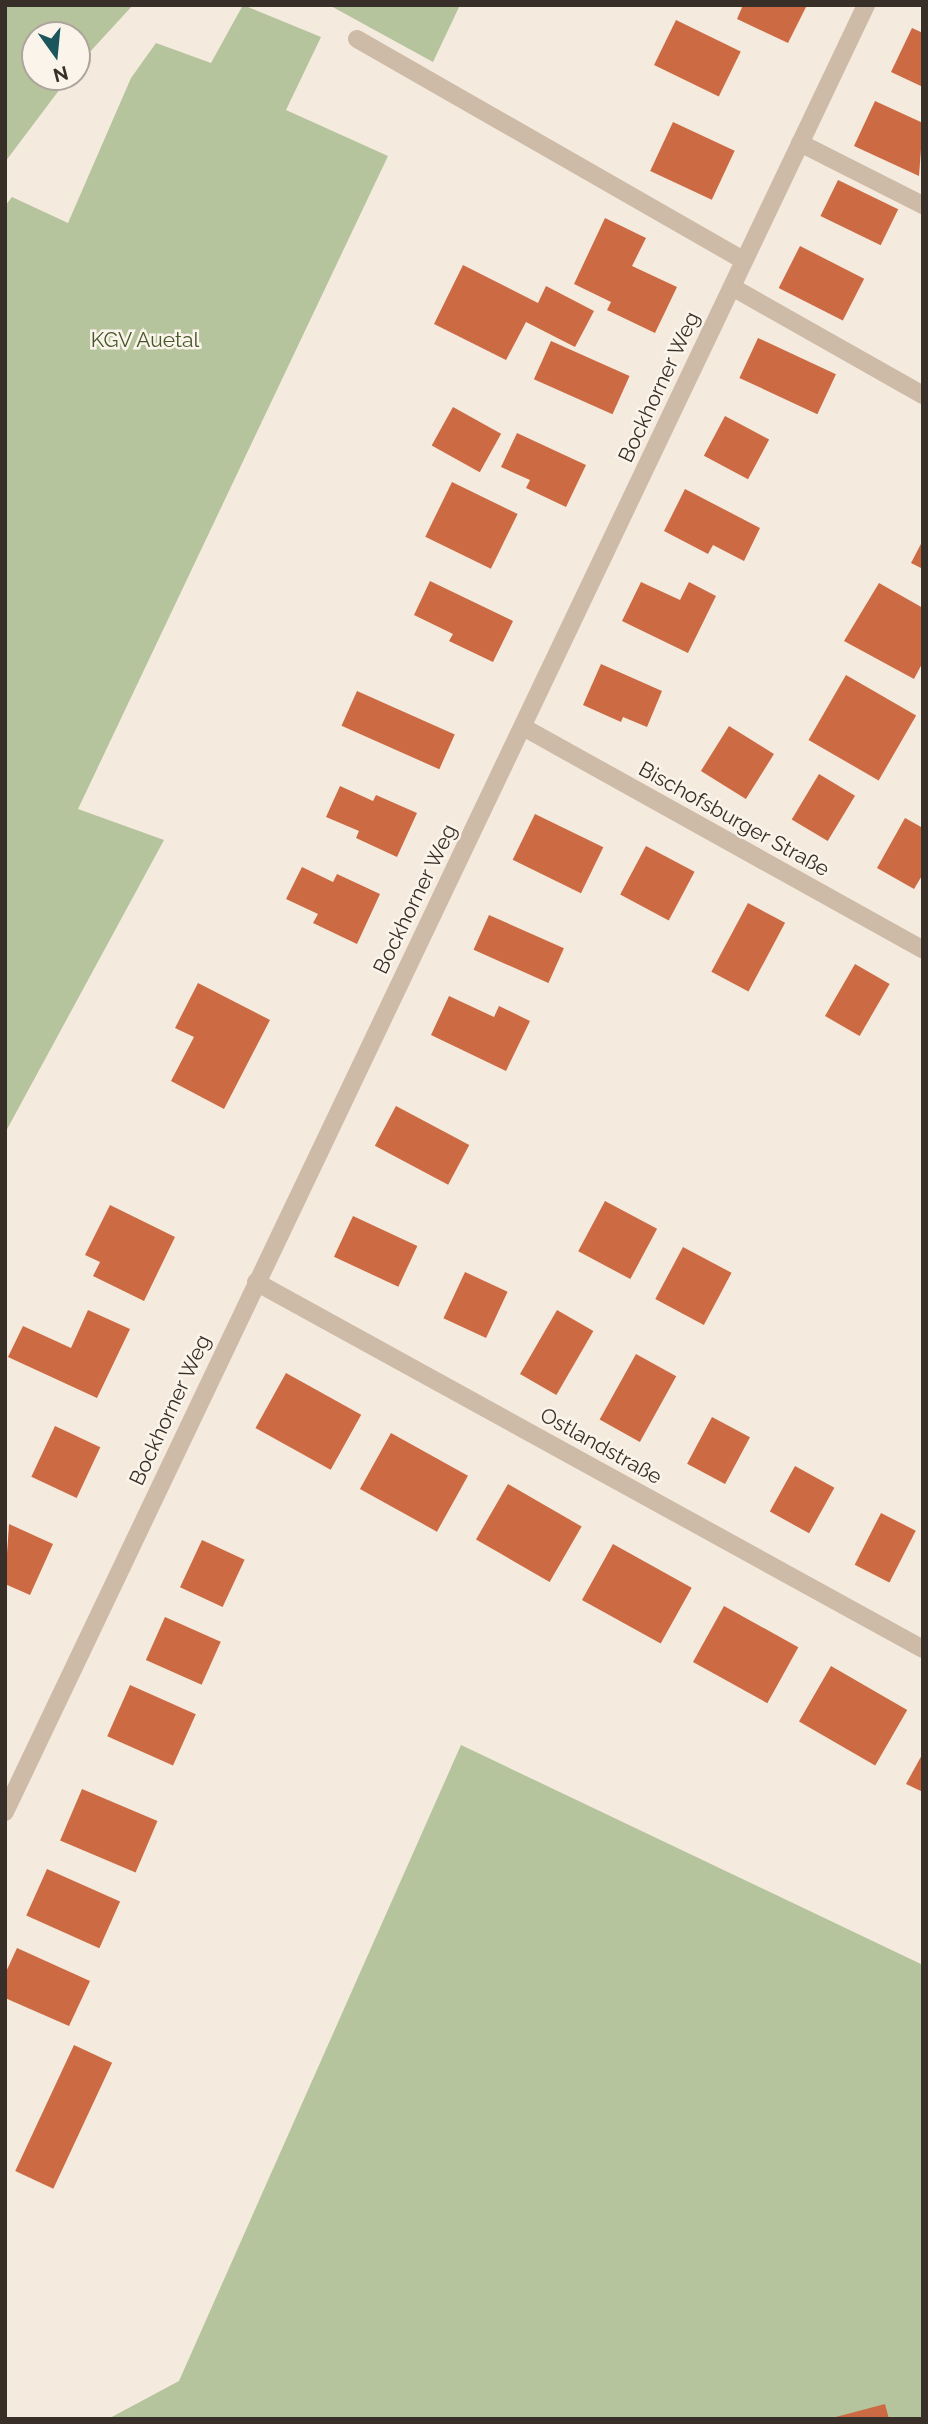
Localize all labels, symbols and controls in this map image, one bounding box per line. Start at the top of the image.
north arrow [21,21,91,91]
text: N [51,62,71,87]
street label: Bockhorner Weg [613,307,705,467]
park label: KGV Auetal [90,327,200,353]
street label: Bischofsburger Straße [634,756,834,882]
street label: Bockhorner Weg [368,820,462,978]
street label: Bockhorner Weg [124,1330,216,1490]
street label: Ostlandstraße [536,1402,666,1490]

